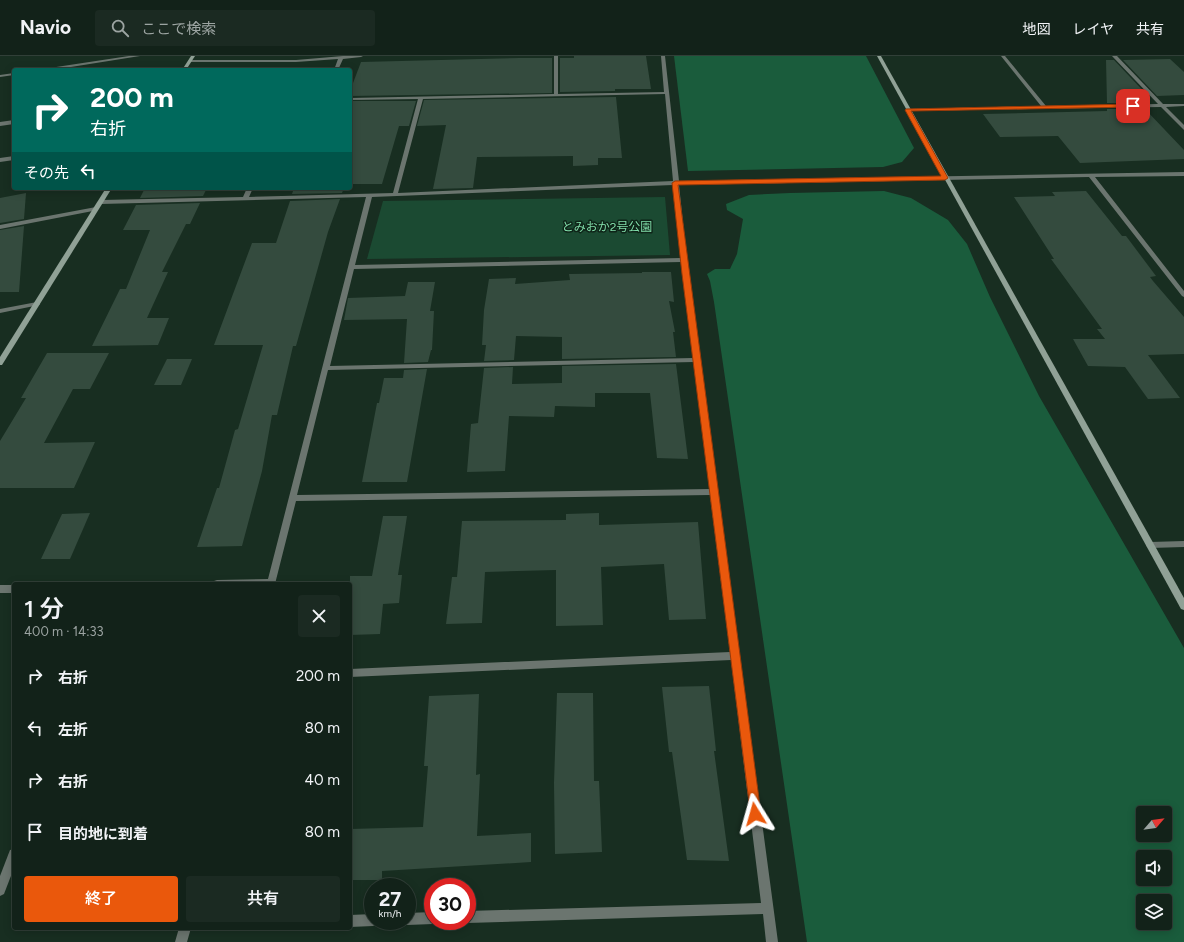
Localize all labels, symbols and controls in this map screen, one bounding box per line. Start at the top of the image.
search box [95,10,375,46]
text: Navio [20,16,71,39]
icon: search [109,17,131,39]
text: ここで検索 [141,20,216,38]
text: 地図 [1022,21,1050,38]
text: レイヤ [1072,21,1114,38]
text: 共有 [1136,21,1164,38]
text: 200 m [90,80,174,114]
icon: right [24,84,76,136]
pin [1116,89,1150,123]
icon: arrive [1122,95,1144,117]
text: 右折 [90,118,126,140]
icon: left [77,160,99,182]
text: その先 [24,164,69,182]
park label: とみおか2号公園 [562,220,652,234]
text: 1 分 [24,594,64,623]
button: close [298,595,340,637]
text: 400 m · 14:33 [24,624,104,639]
icon: right [24,665,46,687]
text: 200 m [296,667,340,685]
text: 右折 [58,669,88,687]
icon: left [24,717,46,739]
text: 80 m [305,719,340,737]
text: 左折 [58,721,88,739]
icon: right [24,769,46,791]
text: 40 m [305,771,340,789]
text: 右折 [58,773,88,791]
position arrow [734,793,776,835]
north arrow [1136,806,1172,842]
map controls [1136,806,1172,930]
icon: arrive [24,821,46,843]
text: 80 m [305,823,340,841]
text: 目的地に到着 [58,825,148,843]
button: sound [1136,850,1172,886]
button: 終了 [24,876,178,922]
button: 共有 [186,876,340,922]
speed limit sign: 30 [424,878,476,930]
text: 27 [379,887,401,911]
button: layers [1136,894,1172,930]
text: km/h [379,907,401,920]

